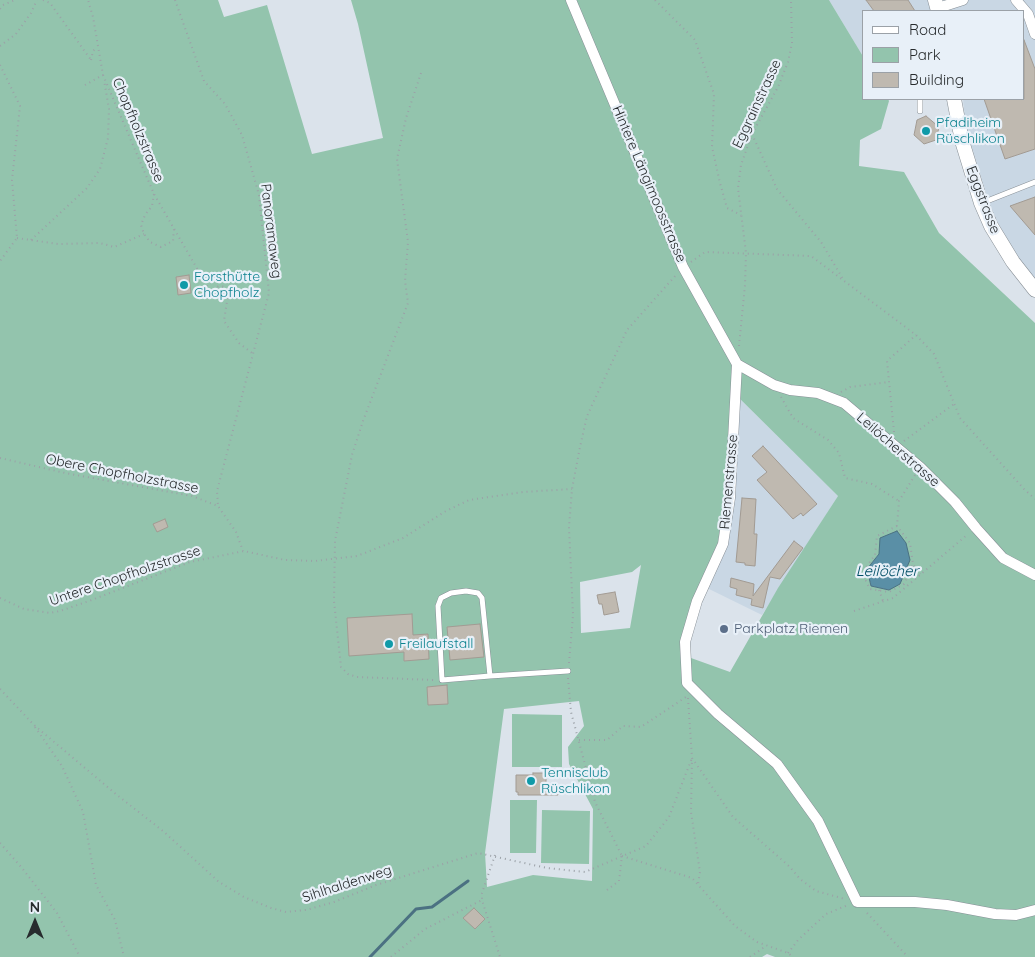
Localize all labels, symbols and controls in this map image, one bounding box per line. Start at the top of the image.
legend [862,10,1025,100]
text: Road [909,20,946,39]
text: Park [909,45,941,64]
street label: Eggrainstrasse [729,57,785,151]
text: Building [909,70,964,89]
street label: Chopfholzstrasse [108,75,168,185]
street label: Hintere Längimoosstrasse [608,103,690,265]
place label: Pfadiheim Rüschlikon [936,115,1005,148]
marker: Pfadiheim Rüschlikon [920,125,932,137]
street label: Eggstrasse [962,164,1004,236]
street label: Panoramaweg [257,183,285,279]
place label: Forsthütte Chopfholz [194,269,260,302]
marker: Forsthütte Chopfholz [178,279,190,291]
street label: Leilöcherstrasse [853,409,943,491]
street label: Riemenstrasse [716,434,742,530]
street label: Obere Chopfholzstrasse [44,451,200,497]
street label: Untere Chopfholzstrasse [47,542,203,610]
water label: Leilöcher [856,562,918,580]
place label: Parkplatz Riemen [734,621,848,637]
marker: Parkplatz Riemen [718,623,730,635]
place label: Freilaufstall [399,636,474,652]
marker: Freilaufstall [383,638,395,650]
place label: Tennisclub Rüschlikon [541,765,610,798]
marker: Tennisclub Rüschlikon [525,775,537,787]
street label: Sihlhaldenweg [300,862,394,906]
north arrow [10,897,60,947]
text: N [30,898,40,916]

